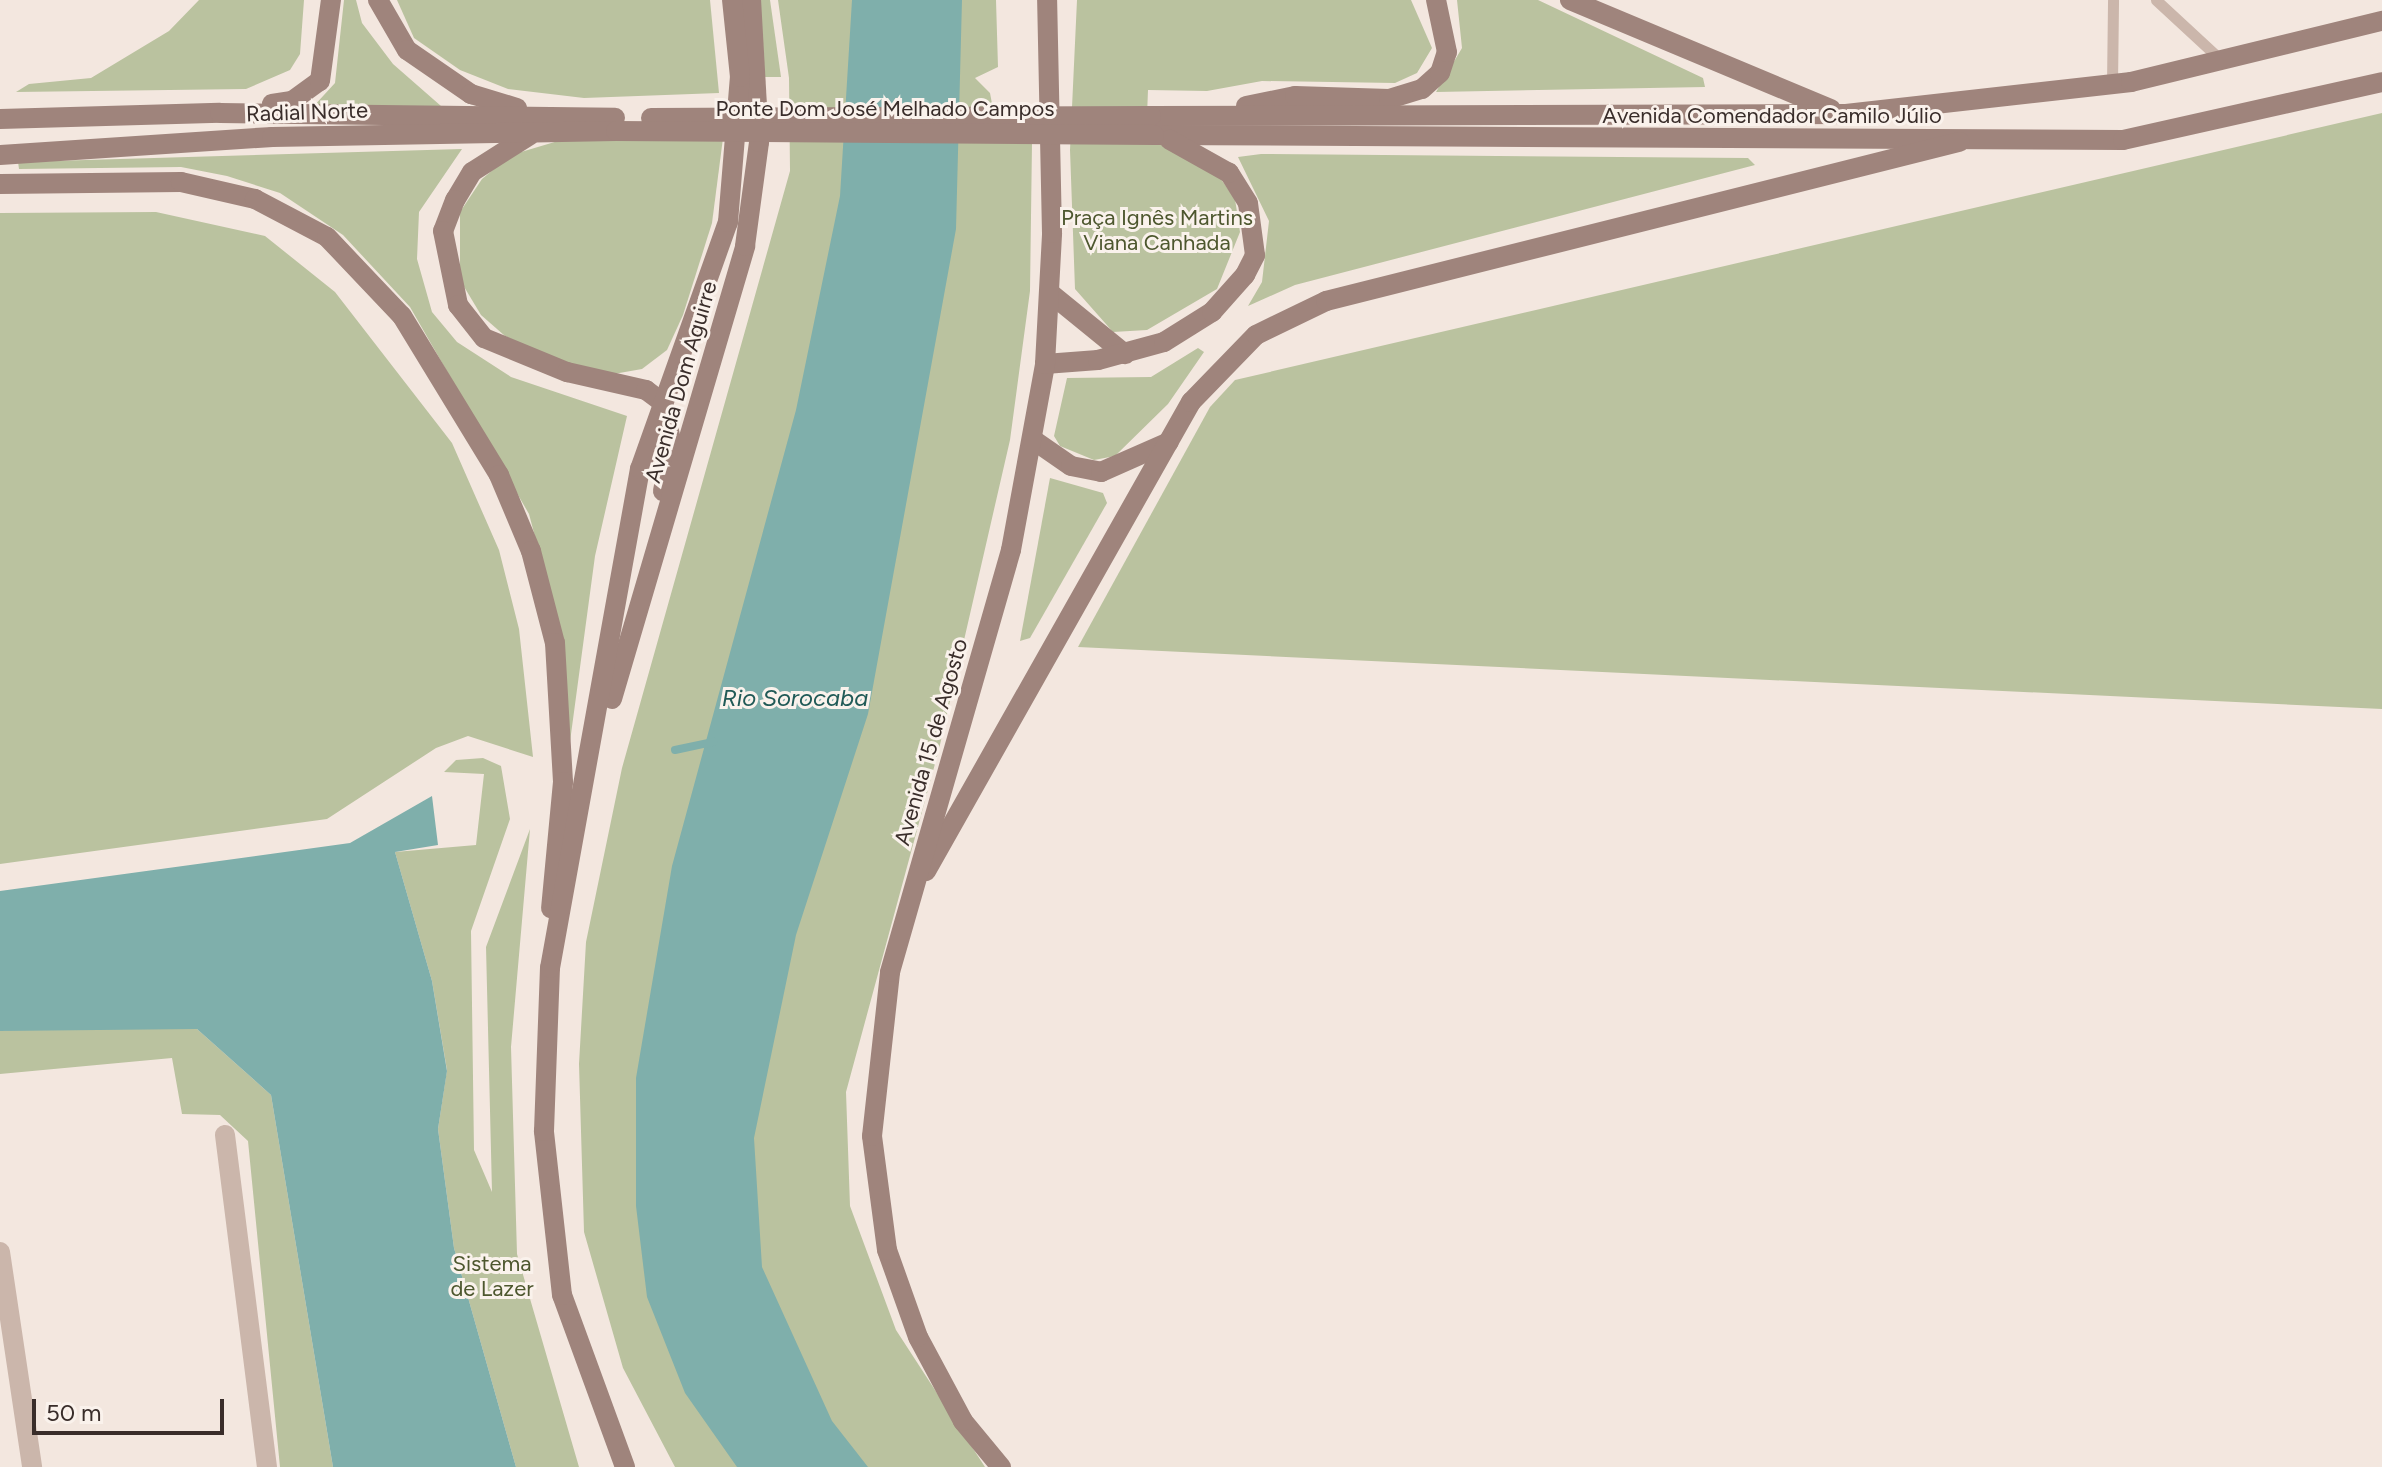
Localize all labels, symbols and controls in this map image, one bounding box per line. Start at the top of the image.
street label: Ponte Dom José Melhado Campos [716,96,1054,122]
street label: Radial Norte [246,97,368,127]
street label: Avenida Comendador Camilo Júlio [1602,103,1942,129]
park label: Praça Ignês Martins Viana Canhada [1061,204,1253,256]
street label: Avenida Dom Aguirre [640,278,722,486]
street label: Avenida 15 de Agosto [889,636,973,848]
water label: Rio Sorocaba [722,684,868,712]
park label: Sistema de Lazer [450,1250,534,1302]
scale bar [36,1383,228,1433]
text: 50 m [46,1398,102,1427]

